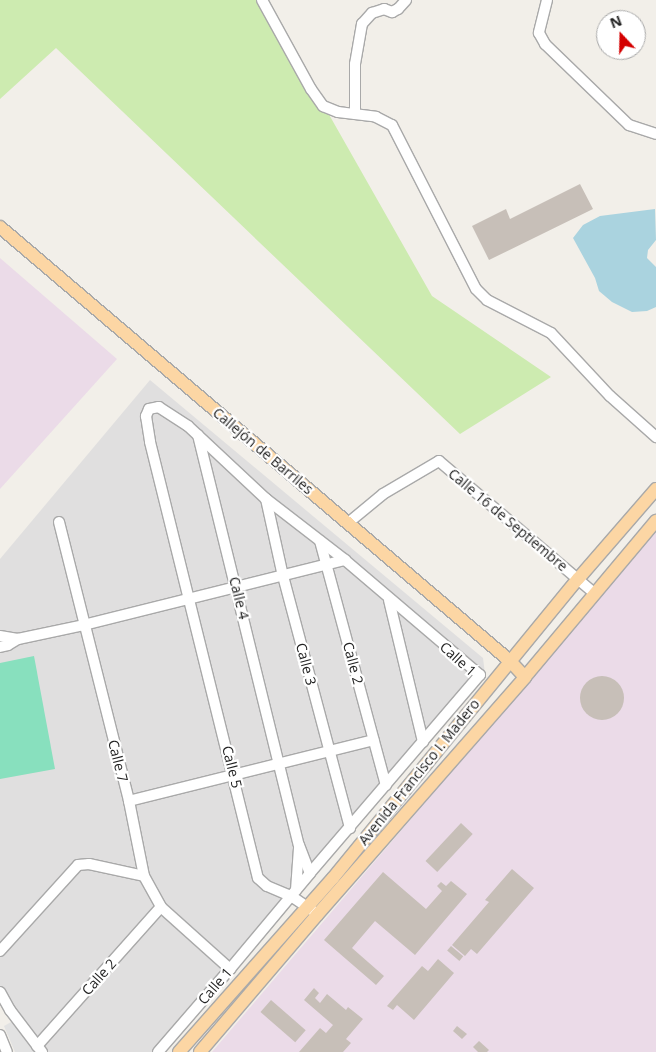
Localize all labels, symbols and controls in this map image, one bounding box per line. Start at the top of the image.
north arrow [596,10,646,60]
text: N [607,11,625,32]
street label: Callejón de Barriles [209,404,317,498]
street label: Calle 16 de Septiembre [445,465,571,575]
street label: Calle 4 [226,575,252,621]
street label: Calle 1 [436,638,480,680]
street label: Calle 2 [339,640,367,686]
street label: Calle 3 [292,641,320,687]
street label: Avenida Francisco I. Madero [355,696,483,848]
street label: Calle 7 [105,738,131,784]
street label: Calle 5 [219,744,245,790]
street label: Calle 2 [78,955,120,999]
street label: Calle 1 [194,964,236,1008]

